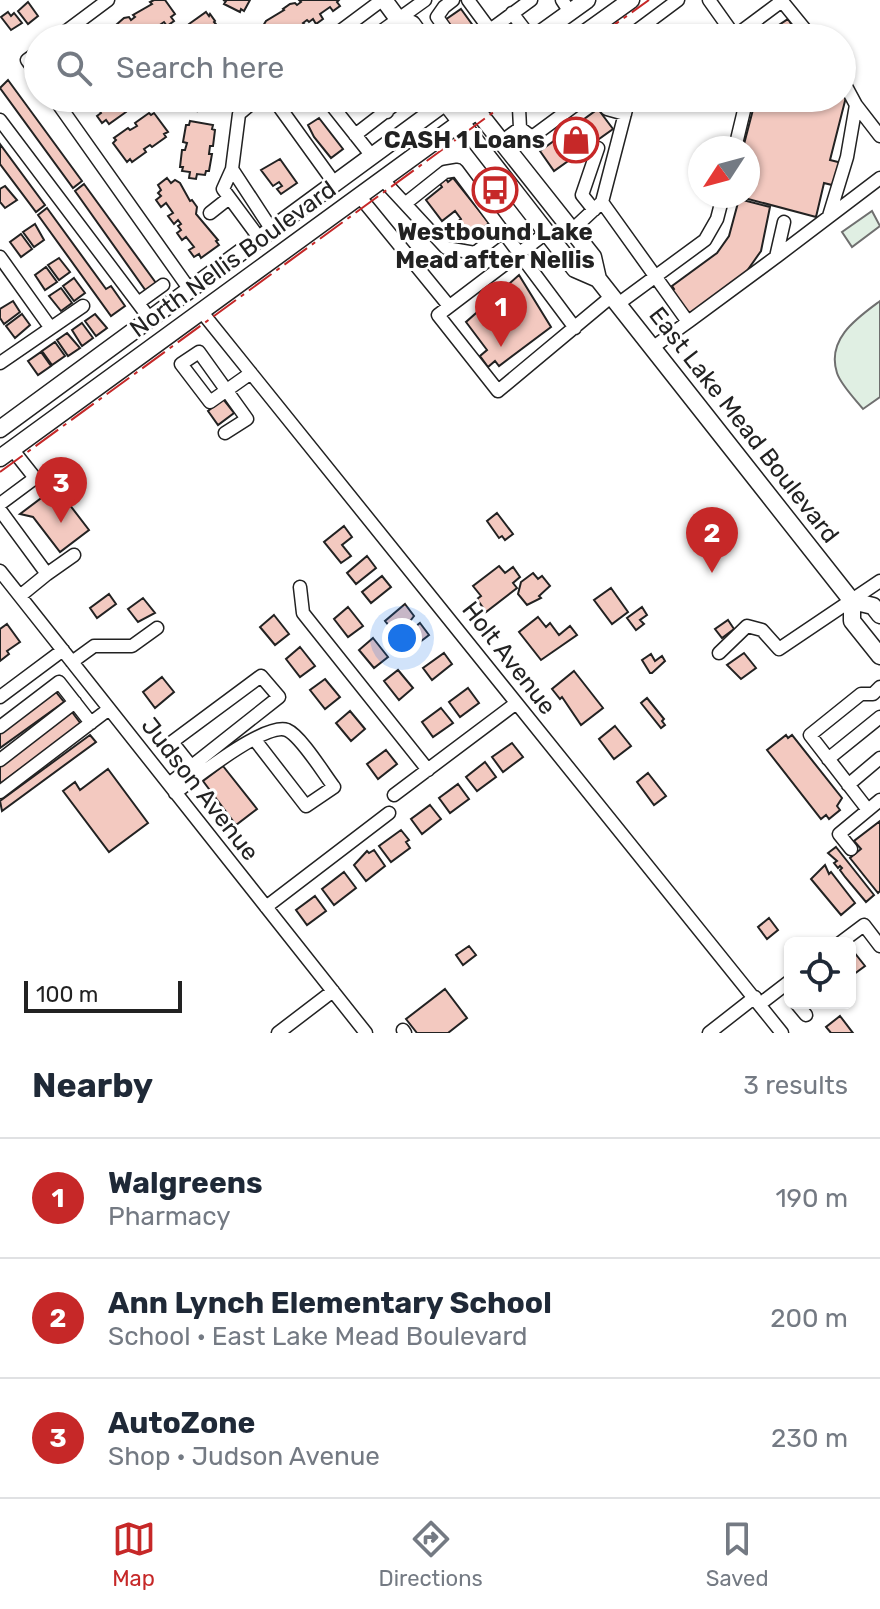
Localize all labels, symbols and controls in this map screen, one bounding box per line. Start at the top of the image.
search box [24,24,856,112]
icon: search [52,46,96,90]
text: Search here [116,50,284,86]
shop icon: CASH 1 Loans [552,116,600,164]
place label: CASH 1 Loans [384,126,545,154]
north arrow [688,136,760,208]
bus stop icon: Westbound Lake Mead after Nellis [471,166,519,214]
street label: North Nellis Boulevard [125,175,341,343]
place label: Westbound Lake Mead after Nellis [395,218,595,274]
pin: 1 [475,281,527,347]
street label: East Lake Mead Boulevard [643,302,845,548]
pin: 3 [35,457,87,523]
pin: 2 [686,507,738,573]
street label: Holt Avenue [456,596,562,720]
your location [382,618,422,658]
street label: Judson Avenue [135,712,265,866]
map controls [784,937,856,1009]
button: locate [784,937,856,1009]
scale bar [24,977,182,1013]
text: 100 m [36,981,98,1008]
text: Nearby [32,1065,153,1106]
text: 3 results [743,1070,848,1101]
text: Walgreens [108,1165,263,1201]
text: 1 [52,1183,64,1214]
text: 190 m [775,1183,848,1214]
text: Pharmacy [108,1201,231,1232]
text: Ann Lynch Elementary School [108,1285,552,1321]
text: 2 [50,1303,66,1334]
text: 200 m [770,1303,848,1334]
text: School · East Lake Mead Boulevard [108,1321,528,1352]
text: AutoZone [108,1405,255,1441]
text: 3 [49,1423,67,1454]
text: 230 m [771,1423,848,1454]
text: Shop · Judson Avenue [108,1441,380,1472]
tab: Map [112,1517,156,1592]
tab: Directions [379,1517,483,1592]
tab: Saved [706,1517,769,1592]

